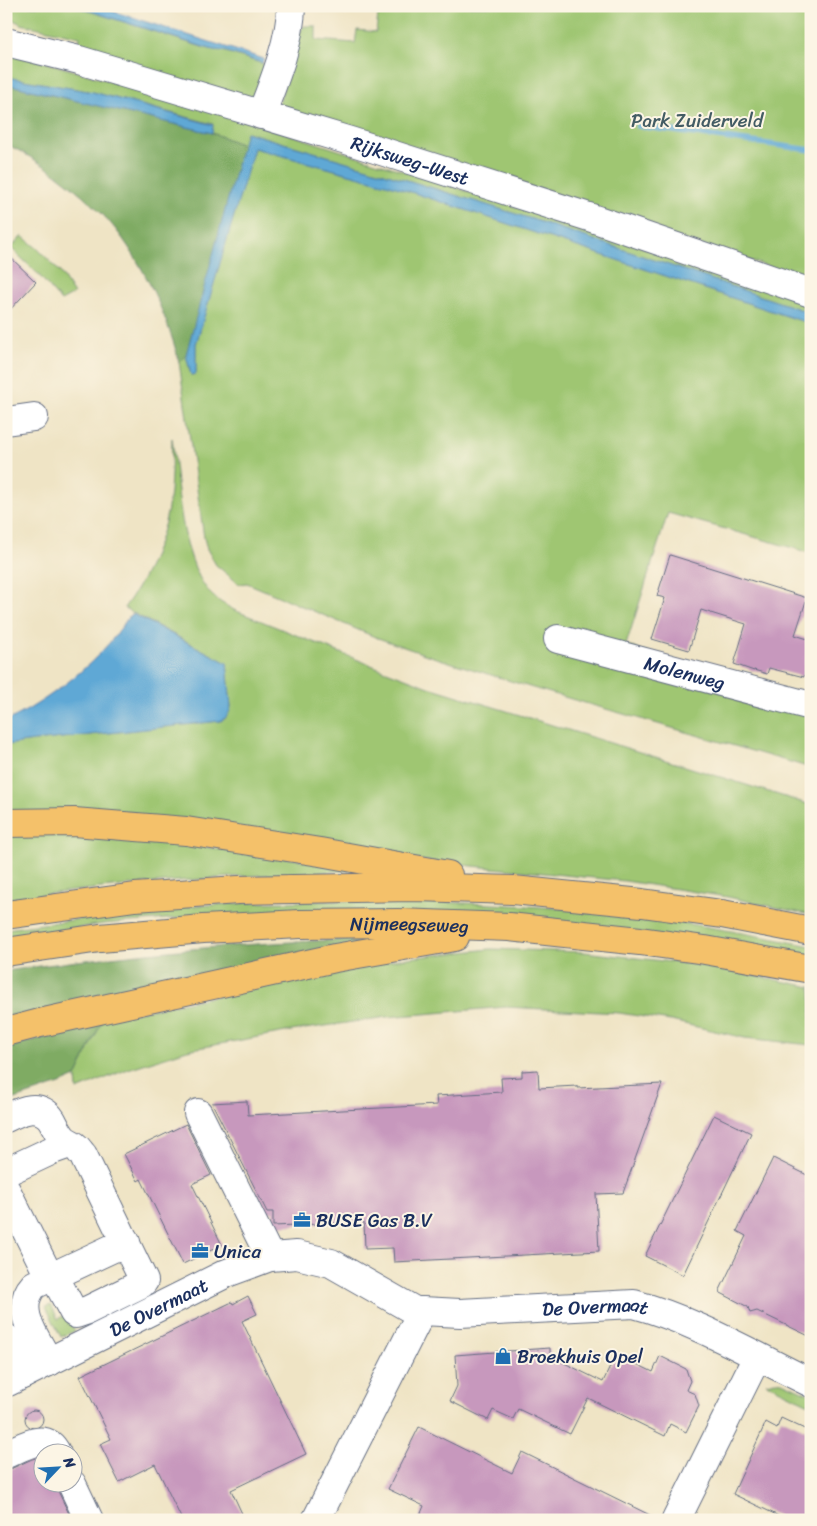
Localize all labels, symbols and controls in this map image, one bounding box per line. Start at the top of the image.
park label: Park Zuiderveld [631,104,765,137]
street label: Rijksweg-West [347,126,473,194]
street label: Molenweg [641,646,729,699]
street label: Nijmeegseweg [350,906,469,942]
place label: BUSE Gas B.V [316,1204,433,1237]
office icon: BUSE Gas B.V [292,1210,312,1230]
place label: Unica [214,1235,262,1268]
office icon: Unica [190,1241,210,1261]
street label: De Overmaat [103,1269,214,1346]
street label: De Overmaat [541,1287,653,1325]
place label: Broekhuis Opel [517,1340,643,1373]
shop icon: Broekhuis Opel [493,1346,513,1366]
north arrow [32,1444,82,1494]
text: N [56,1452,83,1473]

